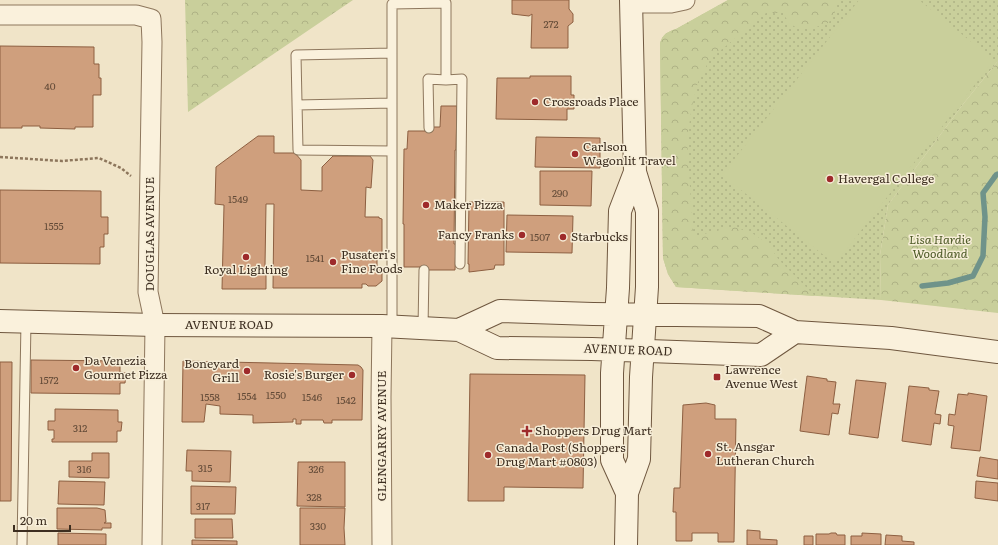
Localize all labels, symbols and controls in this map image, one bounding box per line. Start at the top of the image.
house number: 272 [543,16,559,31]
house number: 40 [44,78,56,93]
place label: Crossroads Place [543,92,639,110]
marker: Crossroads Place [530,97,540,107]
place label: Carlson Wagonlit Travel [583,137,676,169]
marker: Carlson Wagonlit Travel [570,149,580,159]
place label: Havergal College [838,169,934,187]
marker: Havergal College [825,174,835,184]
street label: DOUGLAS AVENUE [140,176,158,291]
house number: 290 [552,185,568,200]
house number: 1549 [228,191,248,206]
place label: Maker Pizza [434,195,504,213]
marker: Maker Pizza [421,200,431,210]
house number: 1555 [44,218,64,233]
place label: Fancy Franks [438,225,515,243]
place label: Starbucks [571,227,629,245]
house number: 1507 [530,229,550,244]
marker: Fancy Franks [517,230,527,240]
park label: Lisa Hardie Woodland [909,230,971,262]
marker: Starbucks [558,232,568,242]
place label: Pusateri's Fine Foods [341,245,403,277]
house number: 1541 [306,250,324,265]
marker: Royal Lighting [241,252,251,262]
marker: Pusateri's Fine Foods [328,257,338,267]
place label: Royal Lighting [204,260,288,278]
street label: AVENUE ROAD [185,315,273,333]
street label: AVENUE ROAD [583,338,673,360]
place label: Da Venezia Gourmet Pizza [84,351,168,383]
place label: Boneyard Grill [184,354,240,386]
place label: Lawrence Avenue West [725,360,798,392]
marker: Da Venezia Gourmet Pizza [71,363,81,373]
place label: Rosie's Burger [264,365,344,383]
marker: Boneyard Grill [242,366,252,376]
marker: Rosie's Burger [347,370,357,380]
street label: GLENGARRY AVENUE [372,370,390,501]
house number: 1572 [39,372,59,387]
marker: Lawrence Avenue West [712,372,722,382]
house number: 1550 [266,387,286,402]
house number: 1554 [237,388,257,403]
house number: 1558 [200,389,220,404]
house number: 1546 [302,389,323,404]
house number: 1542 [336,392,356,407]
house number: 312 [73,420,87,435]
place label: Shoppers Drug Mart [535,421,652,439]
marker: Shoppers Drug Mart [522,426,532,436]
place label: St. Ansgar Lutheran Church [716,437,815,469]
place label: Canada Post (Shoppers Drug Mart #0803) [496,438,626,470]
marker: St. Ansgar Lutheran Church [703,449,713,459]
marker: Canada Post (Shoppers Drug Mart #0803) [483,450,493,460]
house number: 315 [198,460,212,475]
house number: 316 [77,461,92,476]
house number: 326 [308,461,324,476]
house number: 328 [306,489,322,504]
house number: 317 [196,498,210,513]
scale bar [14,507,70,533]
text: 20 m [20,511,47,529]
house number: 330 [310,518,326,533]

